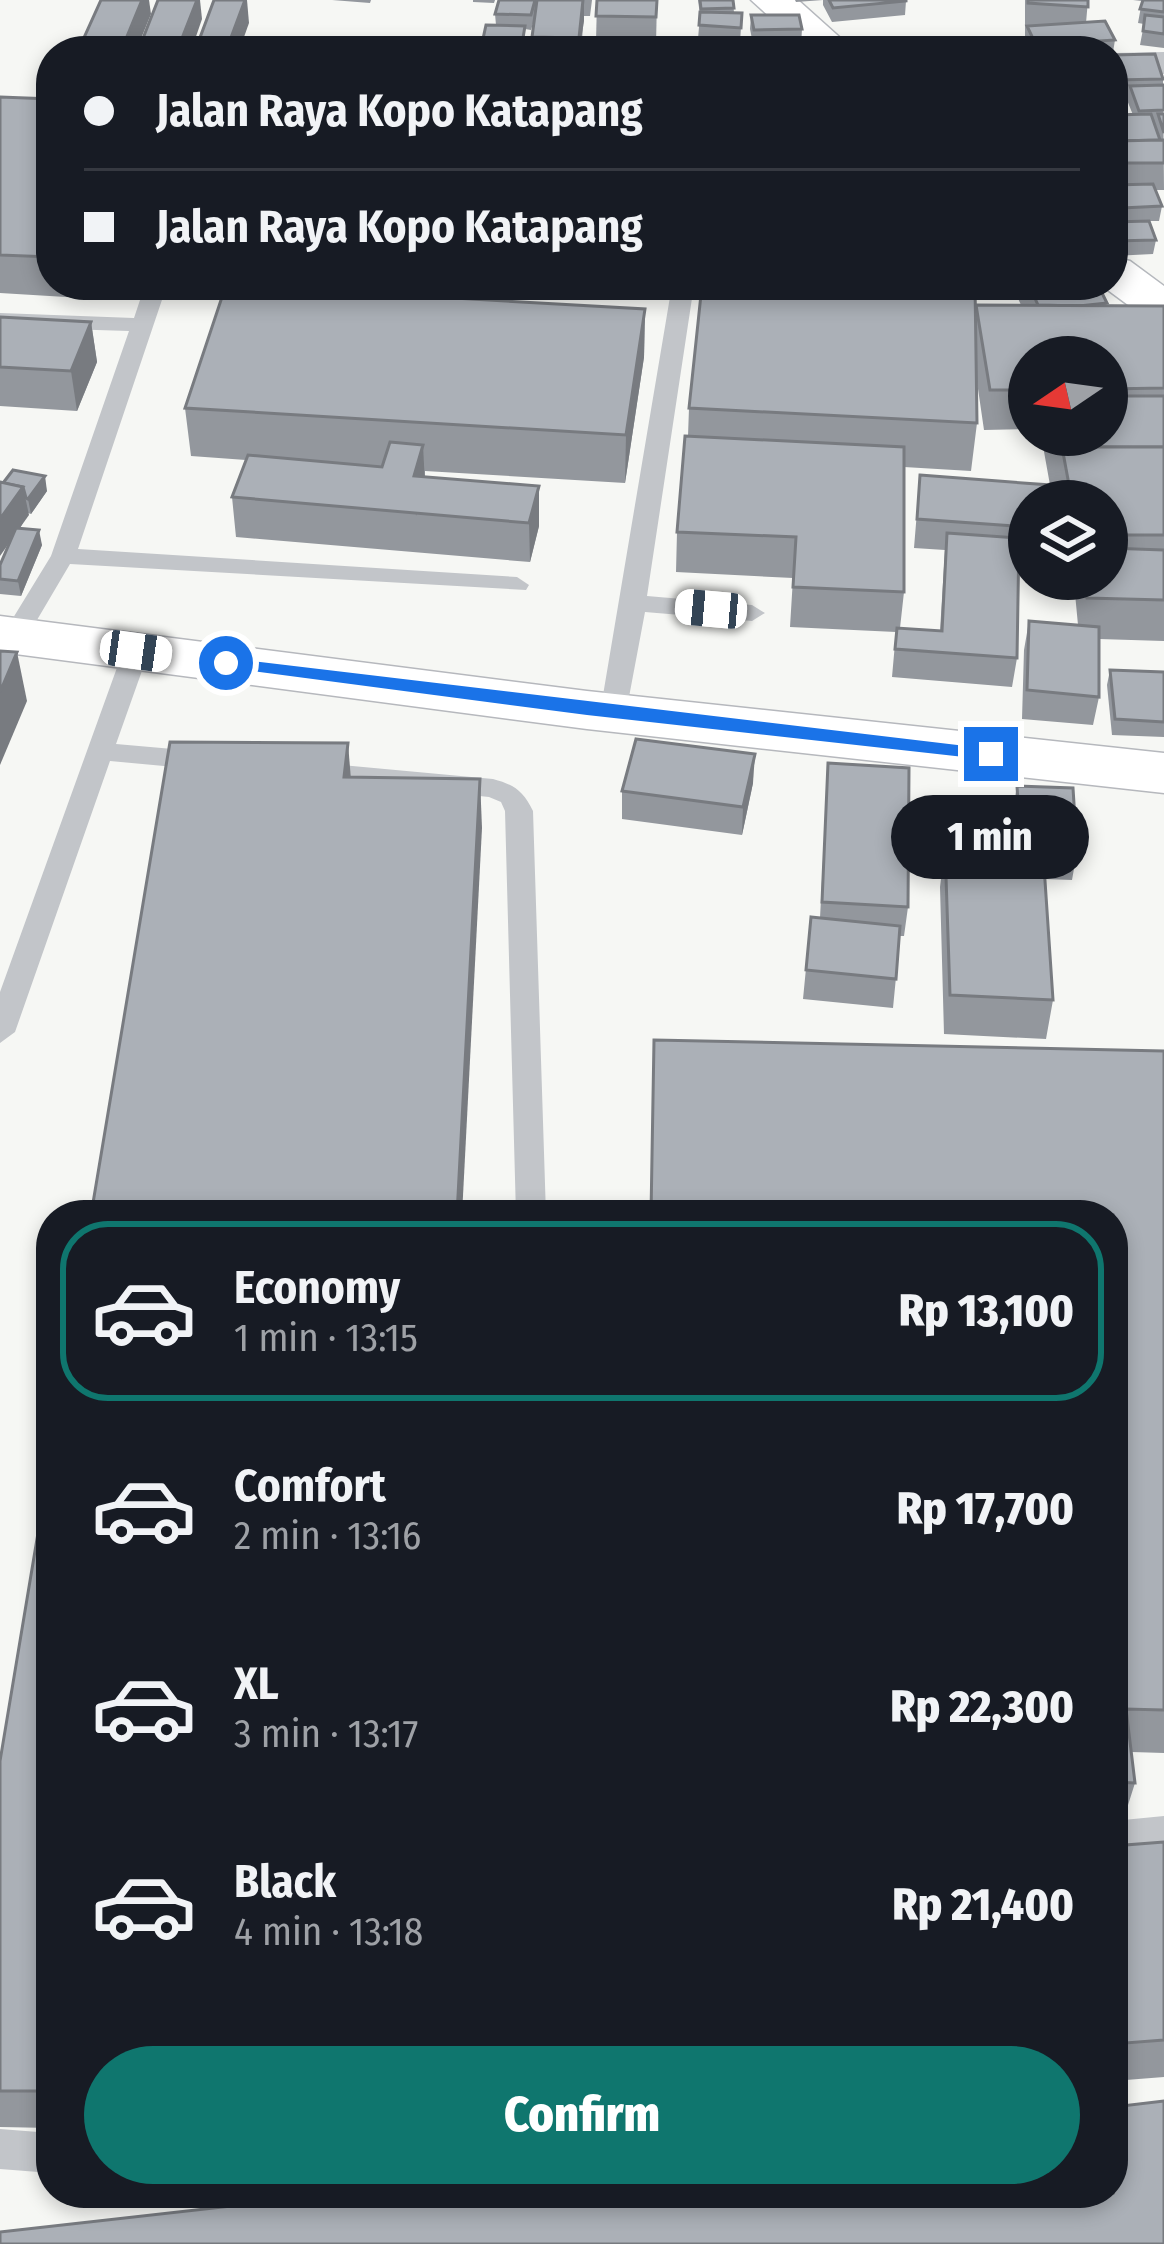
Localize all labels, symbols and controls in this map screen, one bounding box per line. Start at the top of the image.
text: Jalan Raya Kopo Katapang [156,84,643,138]
text: Jalan Raya Kopo Katapang [156,200,643,254]
north arrow [1008,336,1128,456]
map controls [1008,336,1128,600]
button: layers [1008,480,1128,600]
car [674,588,748,630]
car [98,628,174,674]
route start [199,636,253,690]
route end [964,727,1018,781]
callout: 1 min [892,796,1090,880]
text: 1 min [948,814,1032,860]
icon: car [90,1257,198,1365]
text: Economy [234,1261,400,1315]
text: Rp 13,100 [899,1284,1074,1338]
text: 1 min · 13:15 [234,1315,418,1361]
icon: car [90,1455,198,1563]
text: Comfort [234,1459,386,1513]
text: Rp 17,700 [897,1482,1074,1536]
text: 2 min · 13:16 [234,1513,421,1559]
icon: car [90,1653,198,1761]
text: XL [234,1657,279,1711]
text: Rp 22,300 [890,1680,1074,1734]
text: 3 min · 13:17 [234,1711,418,1757]
icon: car [90,1851,198,1959]
text: Black [234,1855,336,1909]
text: Rp 21,400 [892,1878,1074,1932]
text: 4 min · 13:18 [234,1909,423,1955]
button: Confirm [84,2046,1080,2184]

